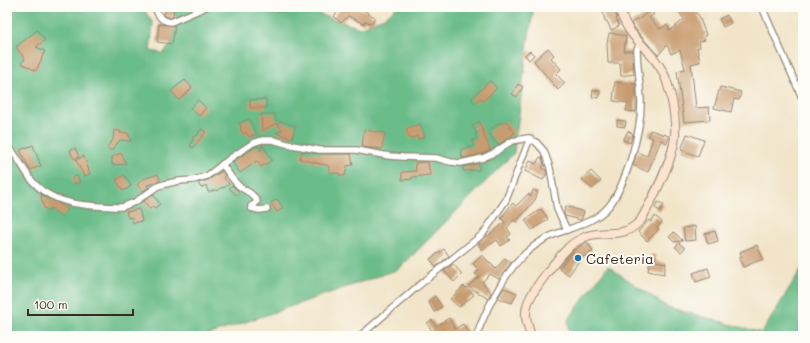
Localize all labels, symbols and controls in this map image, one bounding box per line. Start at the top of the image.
place label: Cafeteria [586,249,654,268]
marker: Cafeteria [573,253,583,263]
scale bar [28,291,133,317]
text: 100 m [34,296,68,312]

